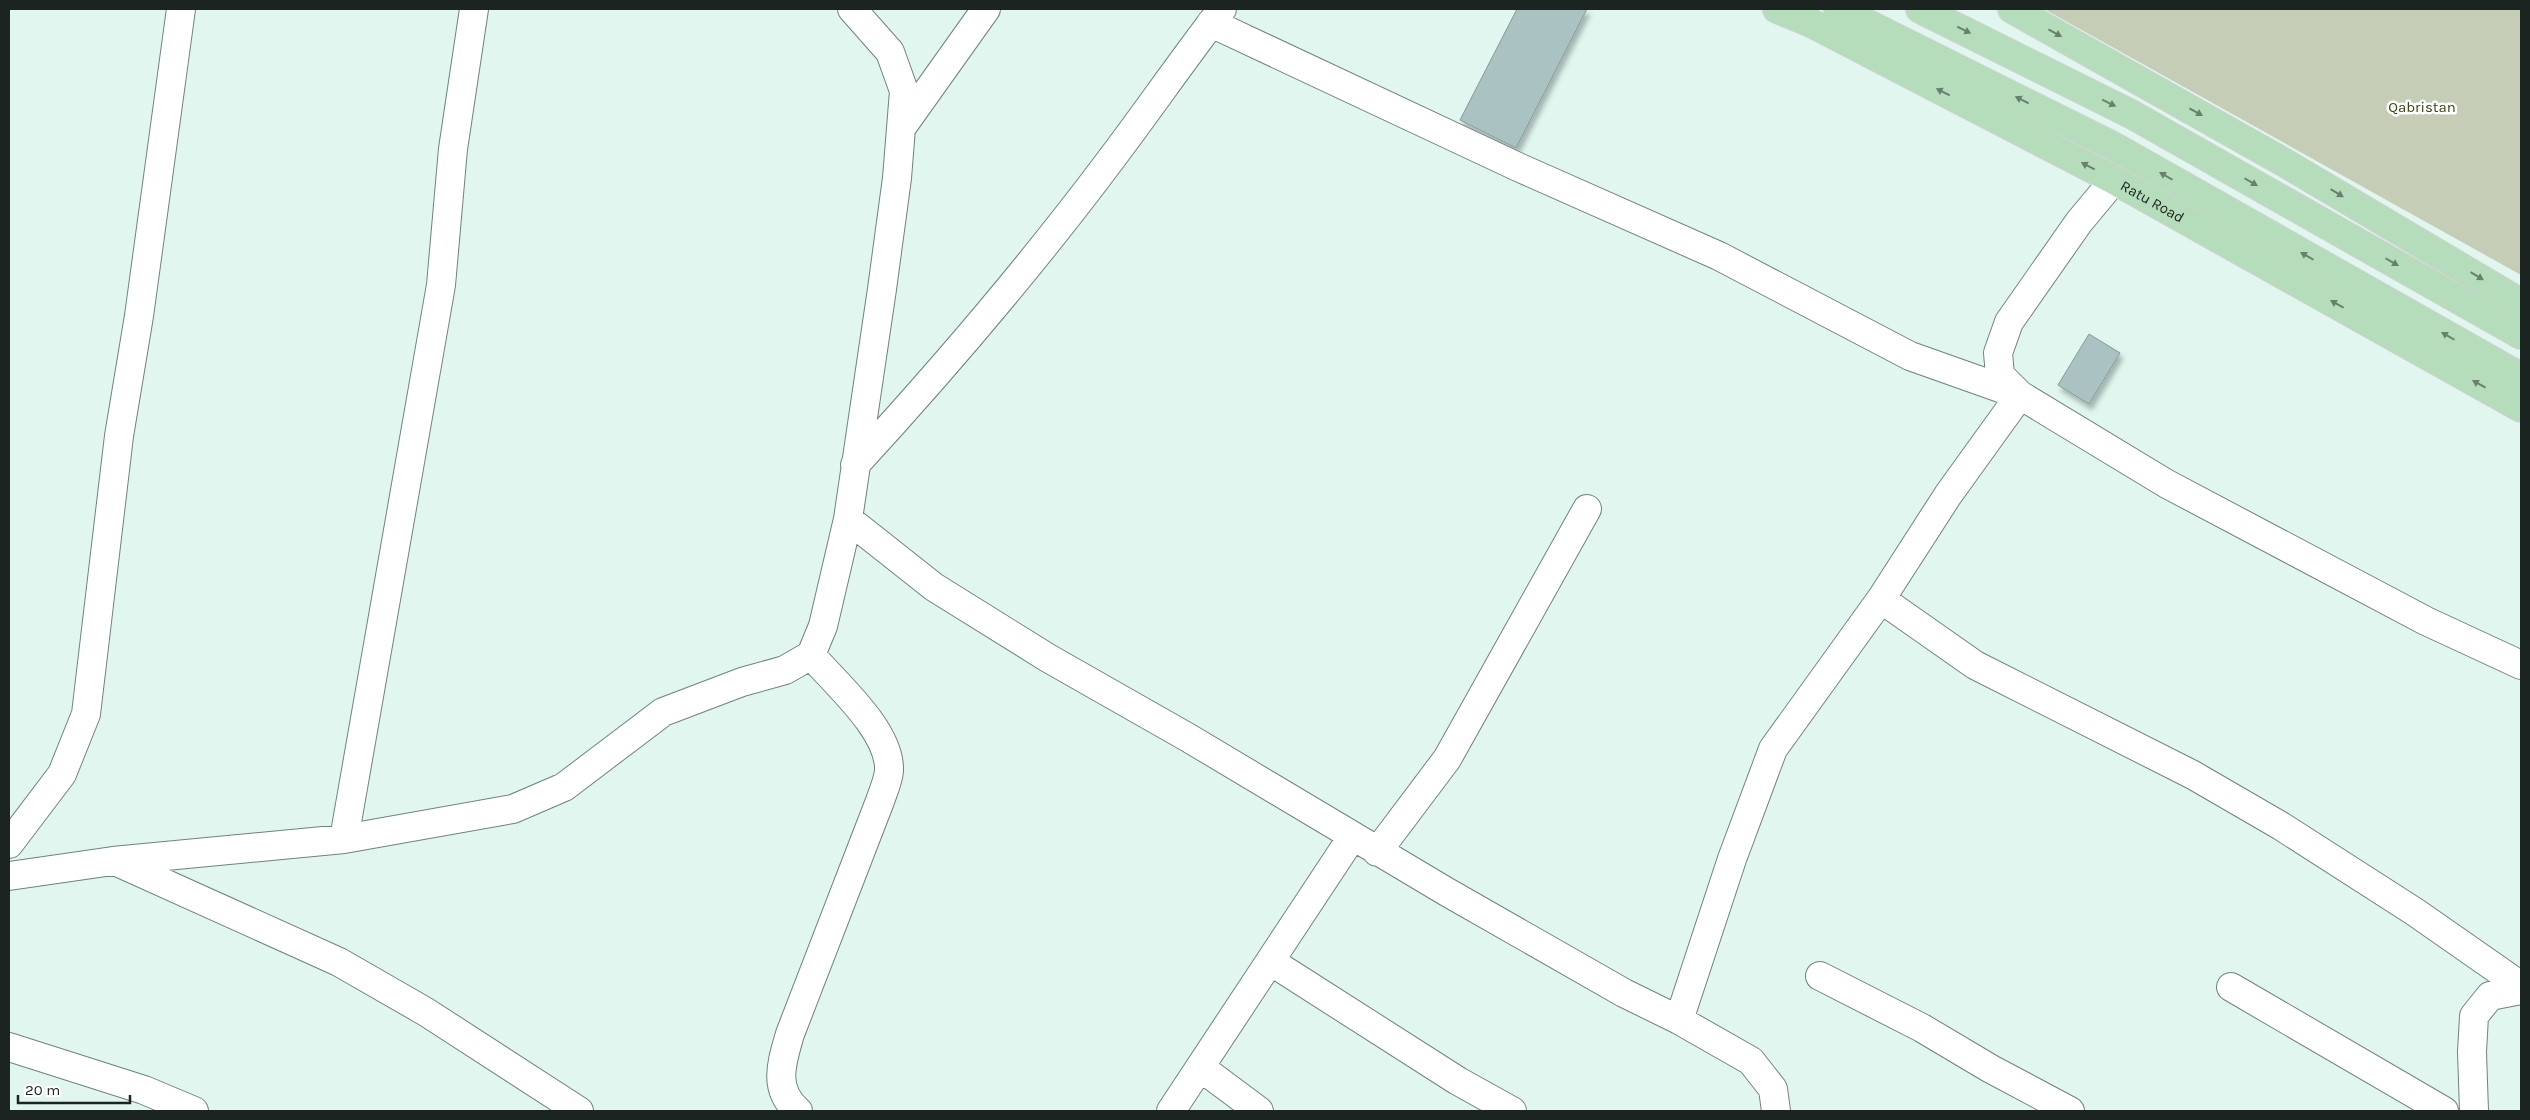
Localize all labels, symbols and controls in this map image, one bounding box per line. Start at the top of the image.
one-way arrow [1956,26,1971,35]
one-way arrow [2048,28,2061,37]
one-way arrow [1936,88,1951,96]
one-way arrow [2015,96,2029,104]
park label: Qabristan [2388,98,2456,116]
one-way arrow [2102,99,2116,107]
one-way arrow [2190,108,2203,117]
one-way arrow [2081,162,2095,170]
one-way arrow [2159,171,2172,180]
street label: Ratu Road [2117,176,2187,227]
one-way arrow [2244,178,2258,186]
one-way arrow [2331,189,2344,198]
one-way arrow [2300,251,2314,260]
one-way arrow [2385,258,2400,266]
one-way arrow [2470,272,2483,281]
one-way arrow [2330,300,2344,309]
one-way arrow [2441,332,2456,340]
one-way arrow [2471,380,2486,388]
scale bar [18,1072,130,1104]
text: 20 m [25,1081,60,1099]

